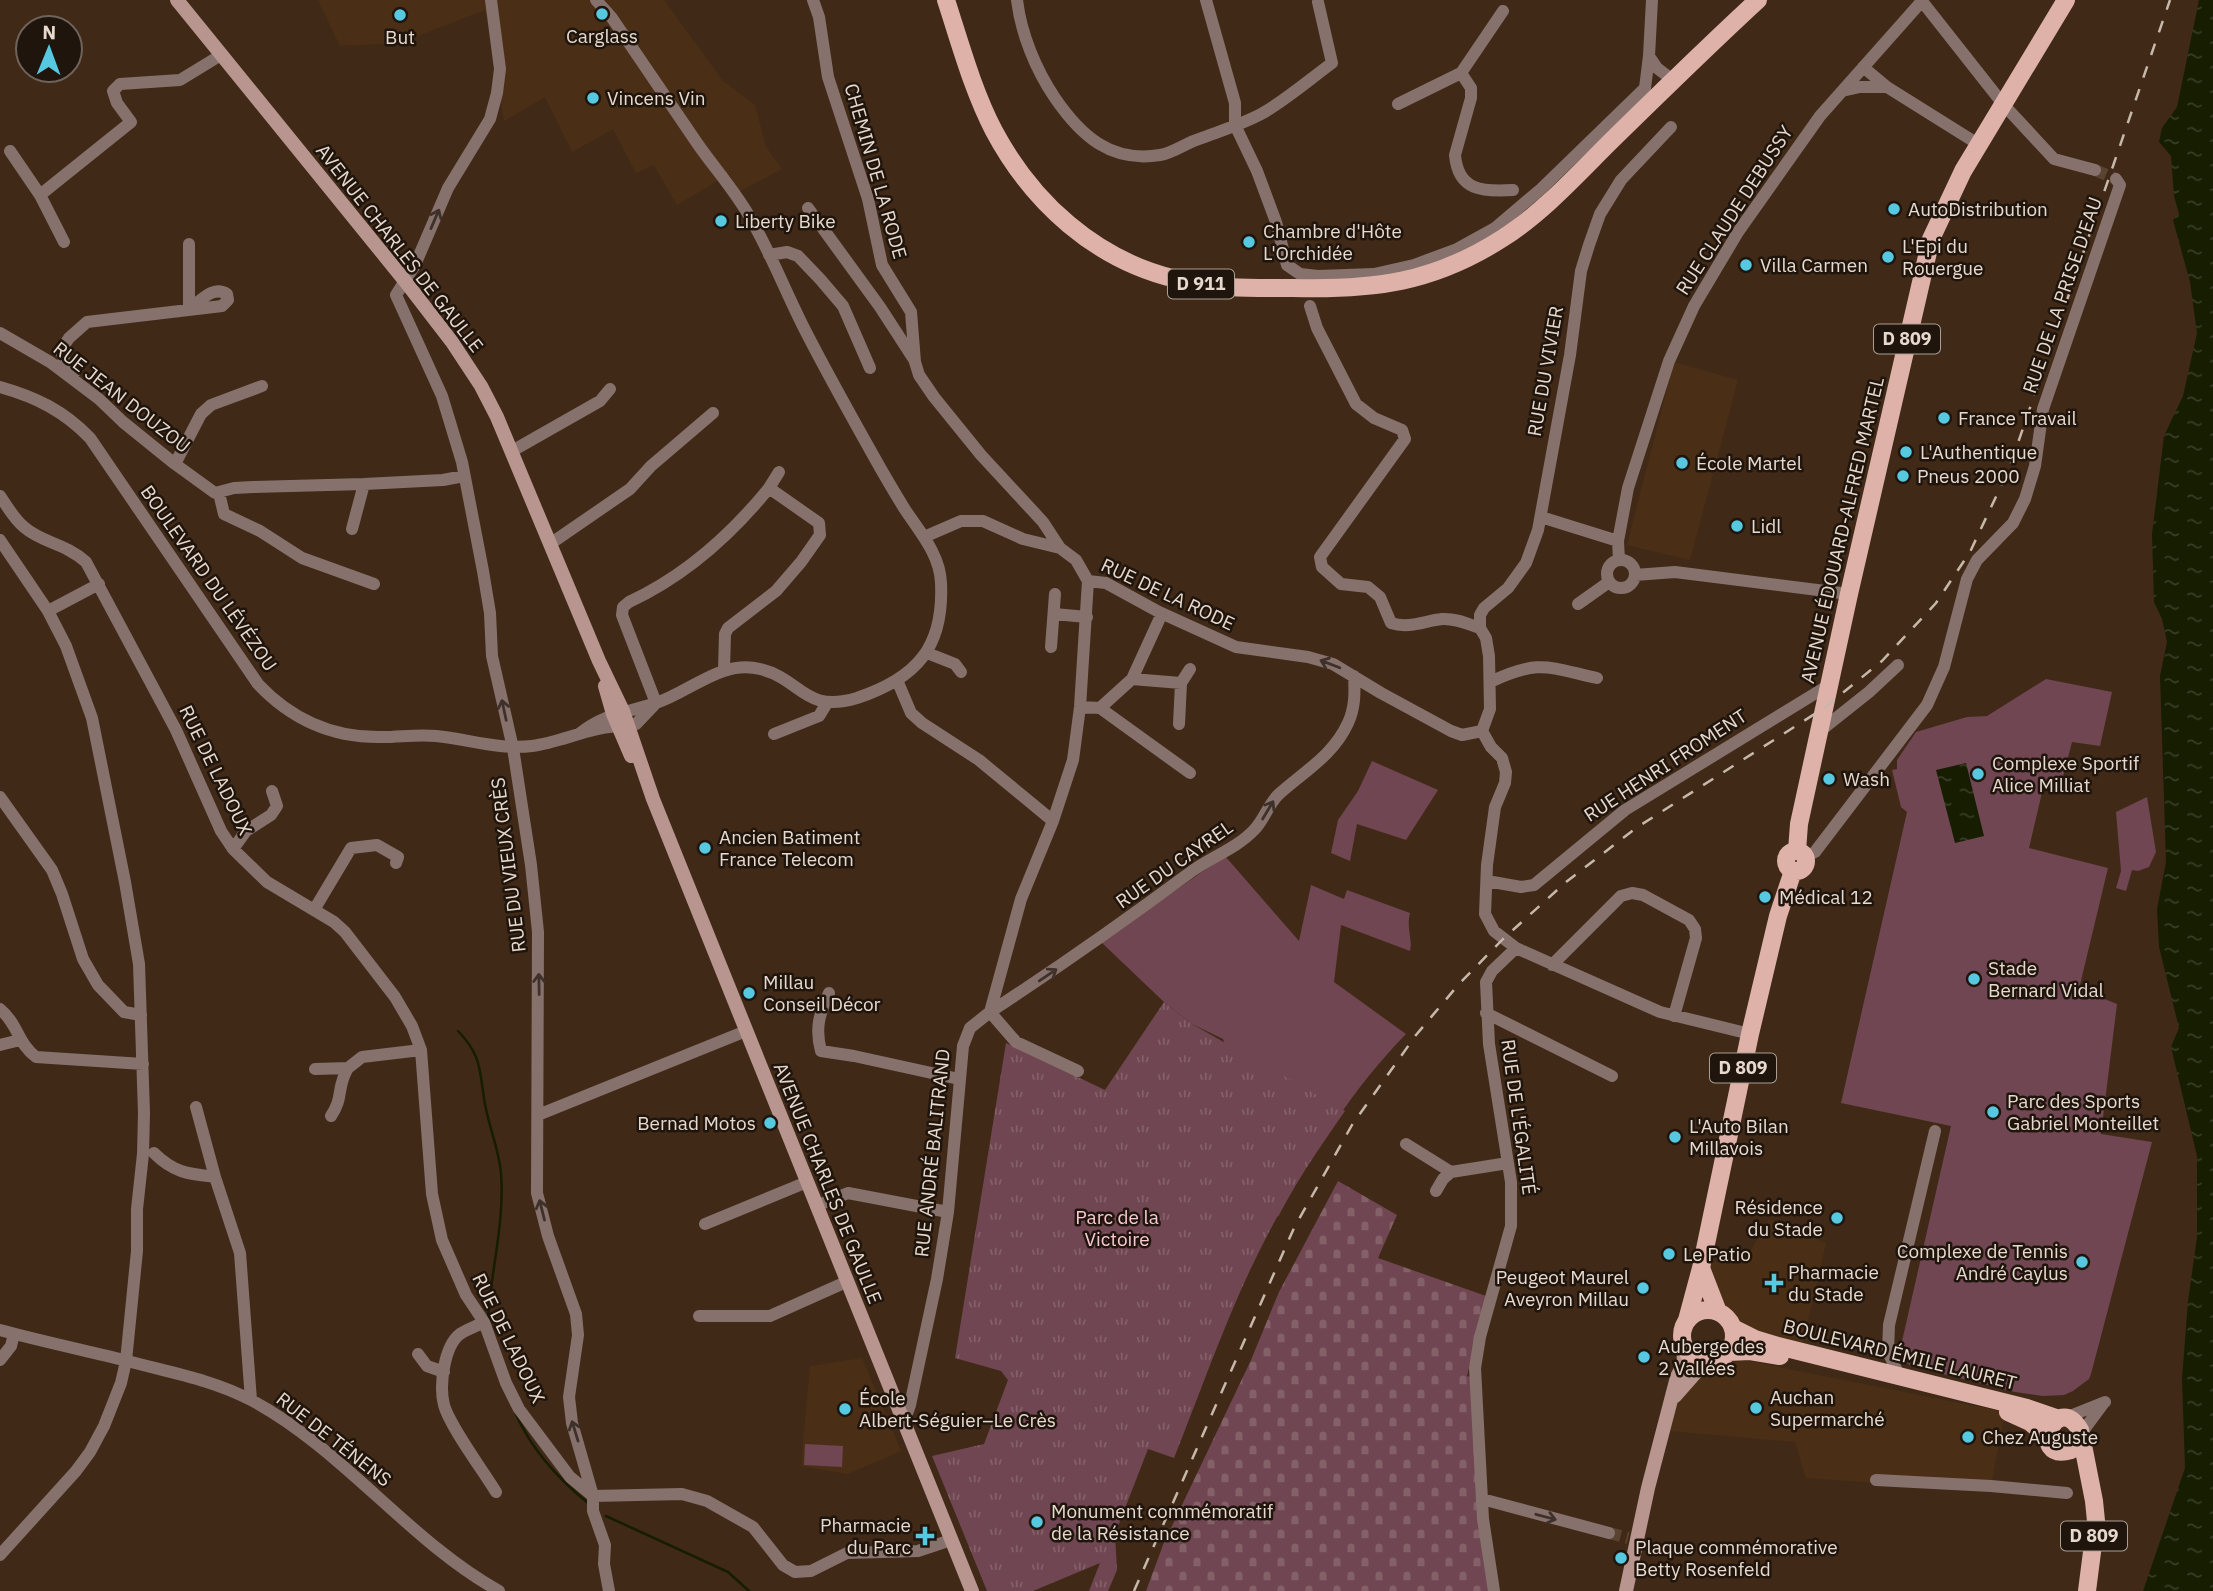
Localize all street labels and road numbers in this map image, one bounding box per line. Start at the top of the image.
street label: CHEMIN DE LA RODE [839,81,913,261]
street label: RUE CLAUDE DEBUSSY [1670,120,1798,299]
street label: AVENUE CHARLES DE GAULLE [311,139,489,357]
street label: RUE DE LA PRISE D'EAU [2017,194,2107,396]
road number: D 911 [1168,270,1234,298]
street label: RUE DU VIVIER [1522,304,1568,438]
road number: D 809 [1874,324,1940,354]
street label: RUE JEAN DOUZOU [49,336,195,458]
street label: AVENUE ÉDOUARD-ALFRED MARTEL [1795,374,1889,686]
street label: BOULEVARD DU LÉVÉZOU [136,480,282,676]
street label: RUE DE LA RODE [1097,553,1239,635]
street label: RUE DE LADOUX [174,701,258,839]
street label: RUE HENRI FROMENT [1579,703,1751,827]
street label: RUE DU VIEUX CRÈS [485,776,531,954]
street label: RUE DU CAYREL [1111,815,1237,913]
street label: RUE DE L'ÉGALITÉ [1496,1038,1542,1196]
street label: RUE ANDRÉ BALITRAND [909,1048,955,1258]
road number: D 809 [1710,1054,1776,1083]
street label: AVENUE CHARLES DE GAULLE [769,1059,887,1307]
street label: RUE DE LADOUX [467,1269,551,1407]
street label: BOULEVARD ÉMILE LAURET [1781,1313,2019,1395]
street label: RUE DE TÉNENS [272,1387,396,1491]
road number: D 809 [2061,1521,2127,1550]

